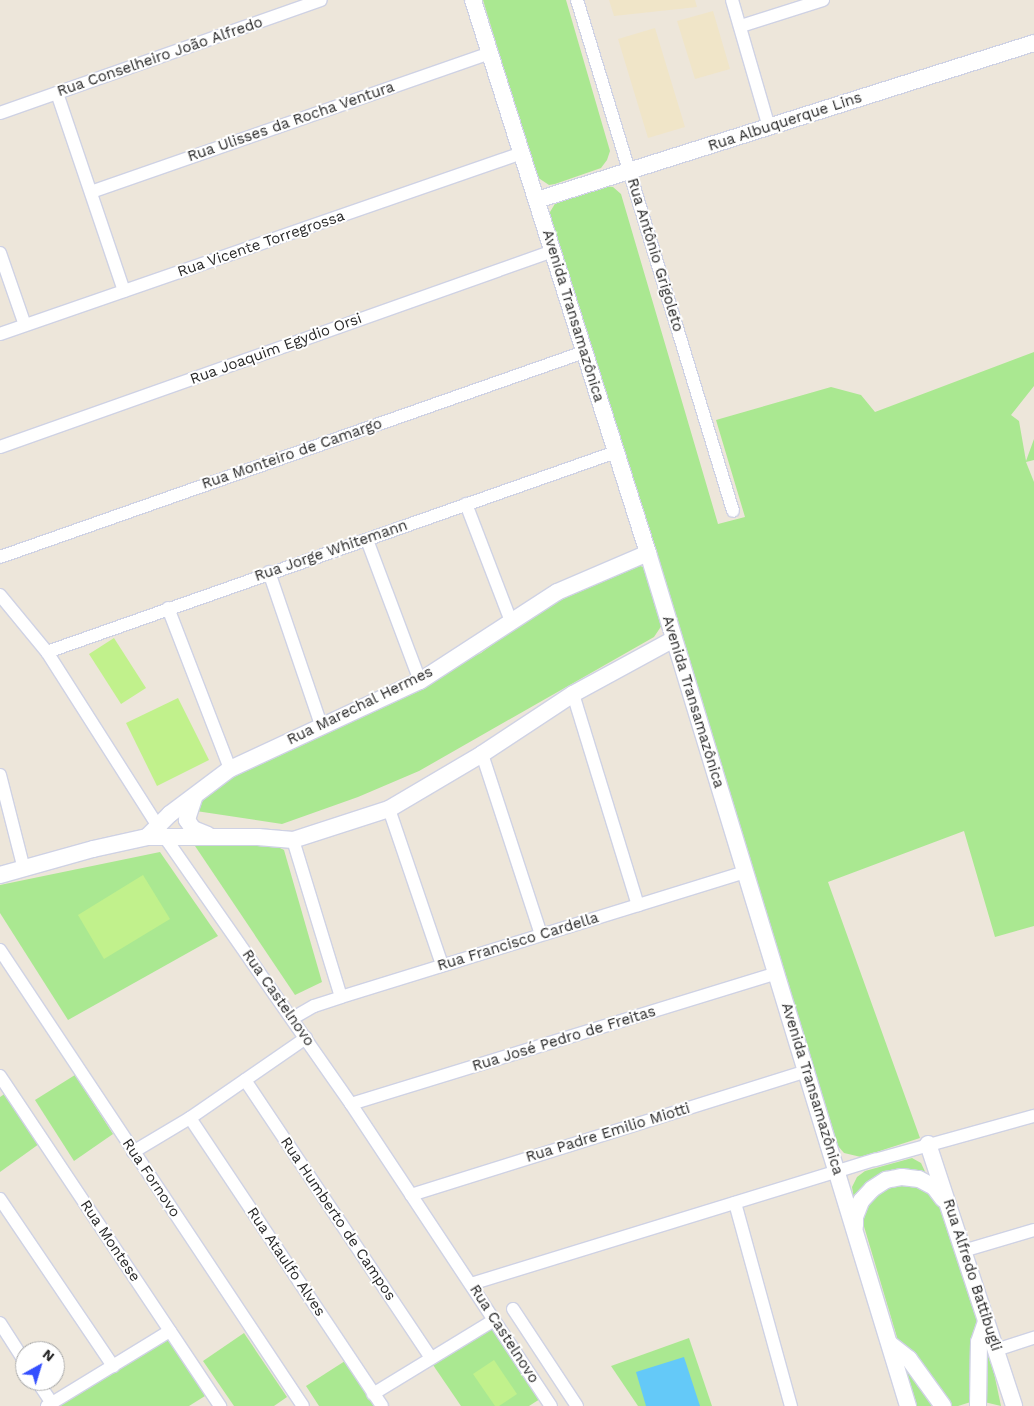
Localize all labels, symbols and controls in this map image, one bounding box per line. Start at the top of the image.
street label: Rua Conselheiro João Alfredo [54,13,266,101]
street label: Rua Ulisses da Rocha Ventura [184,78,398,166]
street label: Rua Albuquerque Lins [705,88,865,156]
street label: Rua Antônio Grigoleto [623,176,687,334]
street label: Rua Vicente Torregrossa [174,207,348,281]
street label: Avenida Transamazônica [538,227,608,405]
street label: Rua Joaquim Egydio Orsi [187,309,365,389]
street label: Rua Monteiro de Camargo [199,415,385,493]
street label: Rua Jorge Whitemann [252,516,410,586]
street label: Avenida Transamazônica [658,613,728,791]
street label: Rua Marechal Hermes [284,663,436,749]
street label: Rua Francisco Cardella [435,909,601,975]
street label: Rua Castelnovo [238,946,318,1050]
street label: Avenida Transamazônica [777,1000,847,1178]
street label: Rua José Pedro de Freitas [470,1002,658,1076]
street label: Rua Padre Emilio Miotti [524,1099,692,1167]
street label: Rua Humberto de Campos [276,1134,400,1304]
street label: Rua Fornovo [118,1135,184,1221]
street label: Rua Alfredo Battibugli [939,1196,1005,1354]
street label: Rua Montese [76,1197,144,1285]
street label: Rua Ataulfo Alves [242,1203,330,1321]
street label: Rua Castelnovo [465,1281,543,1387]
north arrow [15,1341,65,1391]
text: N [40,1346,58,1365]

